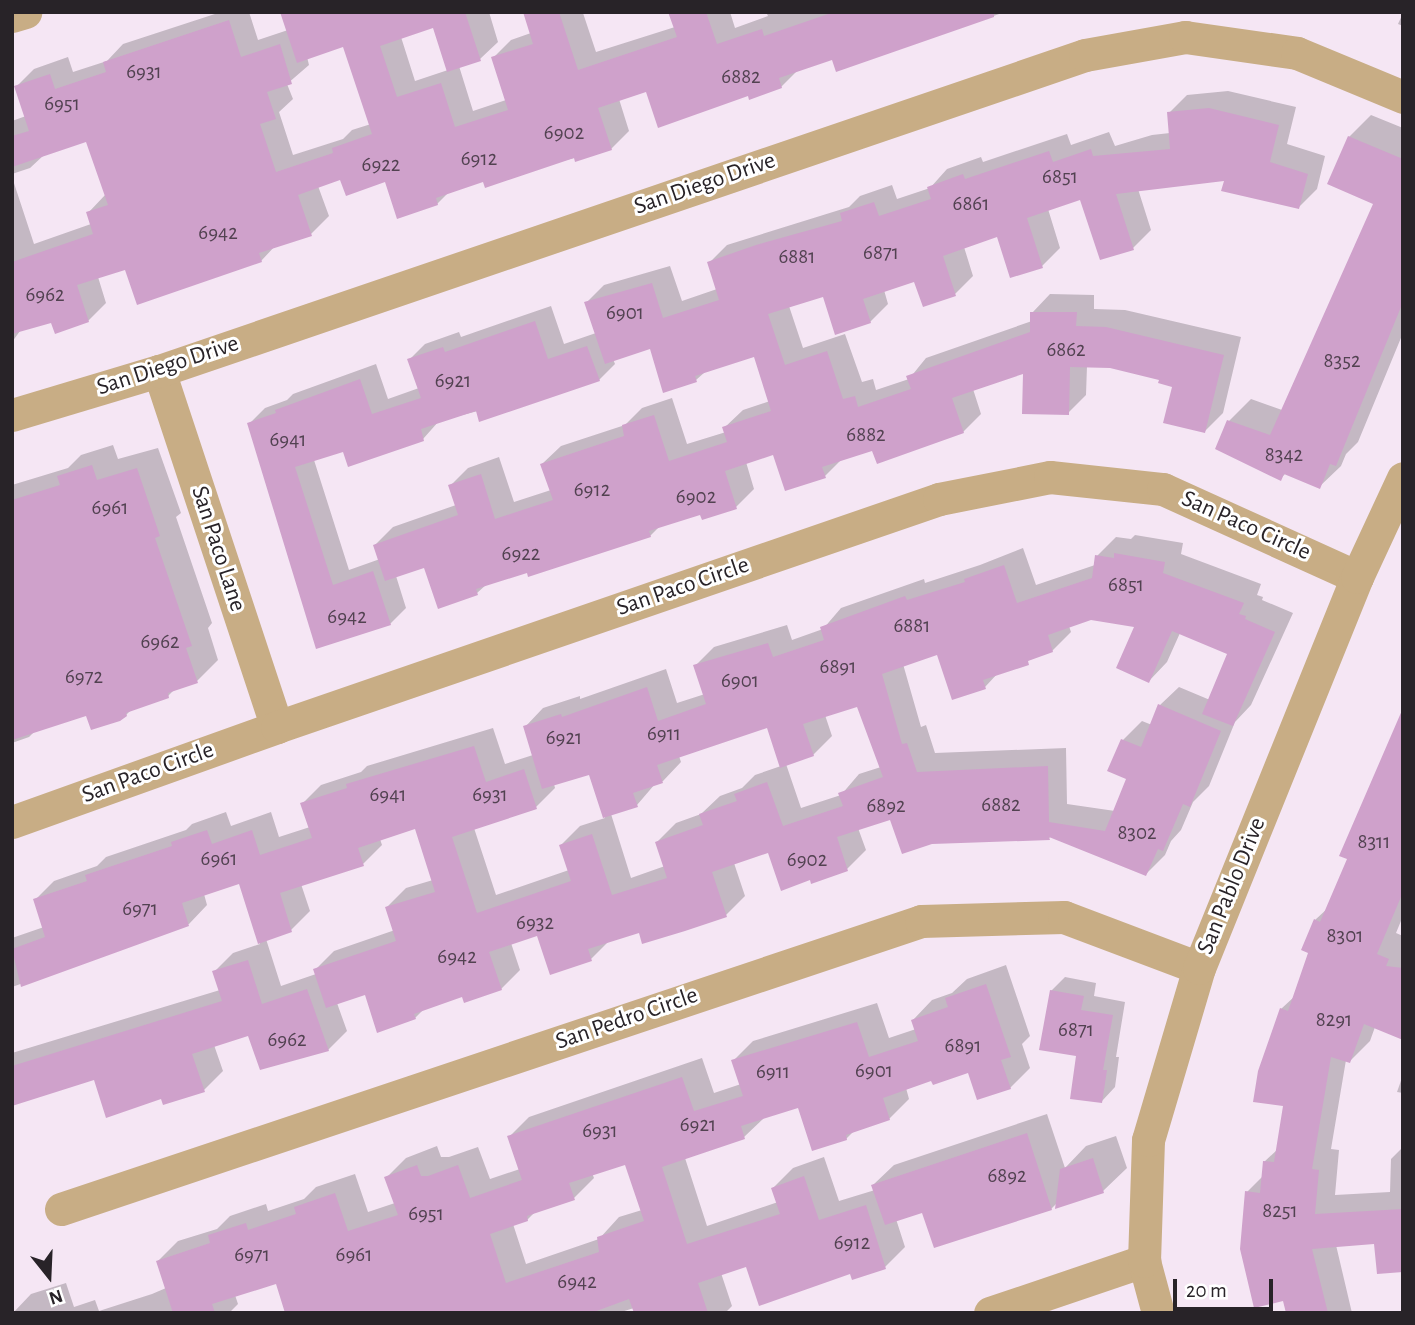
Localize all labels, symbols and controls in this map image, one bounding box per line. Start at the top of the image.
house number: 6931 [126,59,162,85]
house number: 6882 [721,64,761,90]
house number: 6951 [44,91,80,117]
house number: 6902 [544,120,584,146]
house number: 6912 [461,146,497,172]
street label: San Diego Drive [631,146,779,222]
house number: 6922 [362,152,400,178]
house number: 6851 [1042,164,1078,190]
house number: 6861 [953,191,989,217]
house number: 6942 [198,220,238,246]
house number: 6871 [863,240,899,266]
house number: 6881 [778,244,816,270]
house number: 6962 [25,282,65,308]
house number: 6901 [606,300,644,326]
street label: San Diego Drive [93,330,243,402]
house number: 6862 [1046,337,1086,363]
house number: 8352 [1324,348,1360,374]
house number: 6921 [435,368,471,394]
house number: 6882 [846,422,886,448]
house number: 6941 [269,427,307,453]
house number: 8342 [1265,442,1303,468]
house number: 6912 [574,477,610,503]
street label: San Paco Lane [184,483,252,615]
house number: 6902 [676,484,716,510]
street label: San Paco Circle [1177,485,1315,567]
house number: 6961 [92,495,128,521]
house number: 6922 [502,541,540,567]
street label: San Paco Circle [613,551,753,623]
house number: 6851 [1108,572,1144,598]
house number: 6942 [327,604,367,630]
house number: 6881 [893,613,931,639]
house number: 6962 [140,629,180,655]
house number: 6891 [820,654,856,680]
house number: 6972 [65,664,103,690]
house number: 6901 [721,668,759,694]
house number: 6911 [647,721,681,747]
house number: 6921 [546,725,582,751]
street label: San Paco Circle [78,736,218,810]
house number: 6941 [369,782,407,808]
house number: 6931 [472,782,508,808]
house number: 6882 [981,792,1021,818]
house number: 6892 [866,793,906,819]
street label: San Pablo Drive [1192,813,1272,959]
house number: 8302 [1117,820,1157,846]
house number: 8311 [1357,829,1391,855]
house number: 6961 [201,846,237,872]
house number: 6902 [787,847,827,873]
house number: 6971 [122,896,158,922]
house number: 6932 [516,910,554,936]
house number: 8301 [1327,923,1363,949]
house number: 6942 [437,944,477,970]
street label: San Pedro Circle [552,981,702,1057]
house number: 8291 [1316,1007,1352,1033]
house number: 6871 [1058,1017,1094,1043]
house number: 6962 [267,1027,307,1053]
house number: 6891 [945,1033,981,1059]
house number: 6901 [855,1058,893,1084]
house number: 6911 [756,1059,790,1085]
house number: 6921 [680,1112,716,1138]
house number: 6931 [582,1118,618,1144]
house number: 6892 [987,1163,1027,1189]
house number: 8251 [1262,1198,1298,1224]
house number: 6951 [408,1201,444,1227]
house number: 6912 [834,1230,870,1256]
north arrow [14,1241,84,1311]
house number: 6971 [234,1242,270,1268]
house number: 6961 [336,1242,372,1268]
scale bar [1177,1266,1277,1310]
house number: 6942 [557,1269,597,1295]
text: 20 m [1186,1280,1227,1301]
text: N [46,1285,65,1308]

